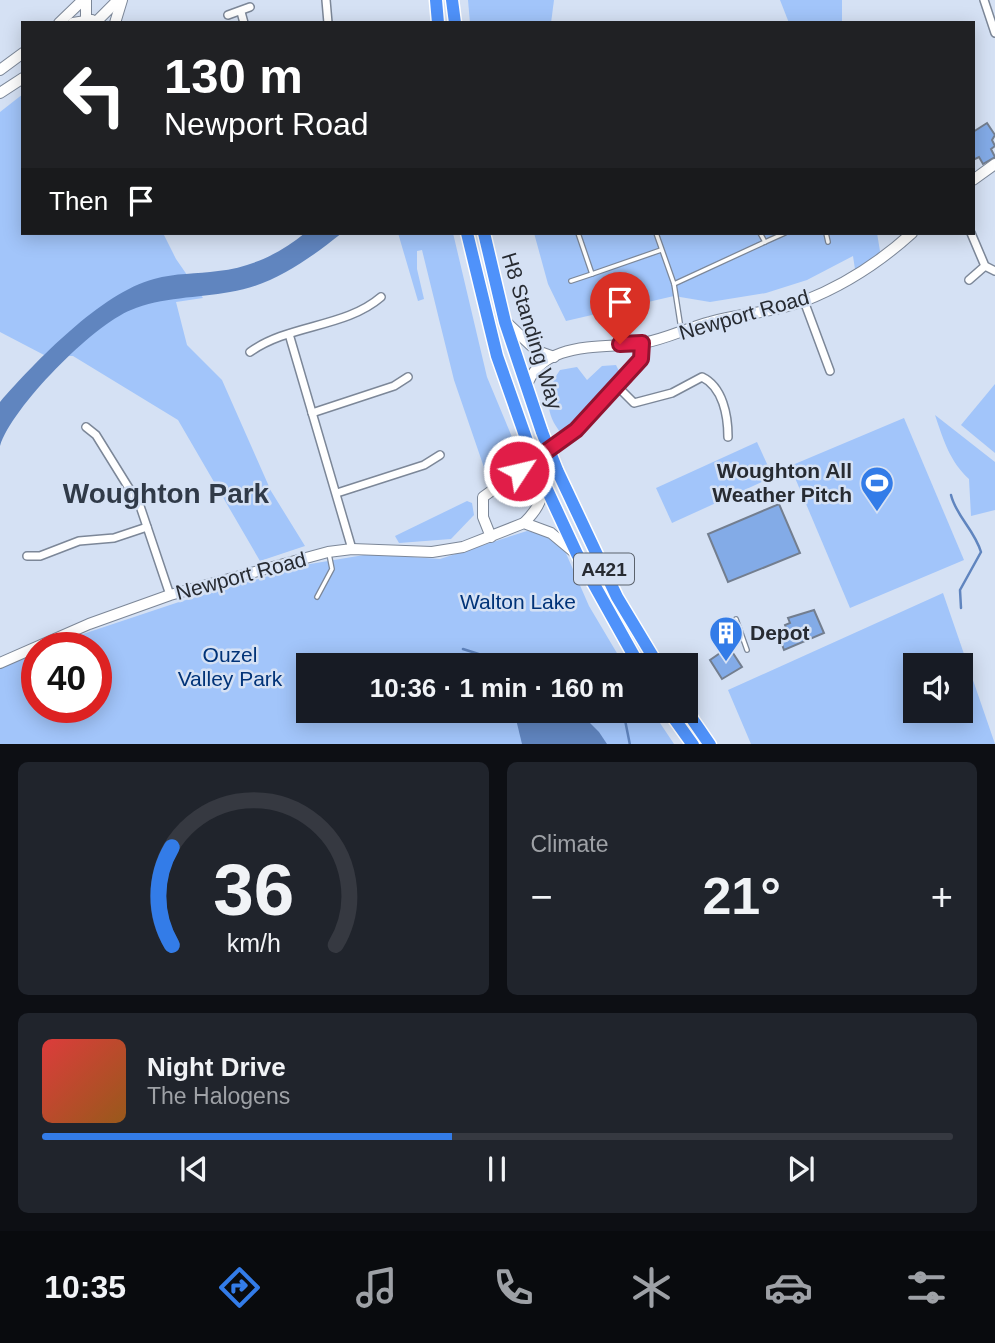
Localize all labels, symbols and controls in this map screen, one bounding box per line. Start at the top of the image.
icon: left [49,49,140,140]
text: 130 m [164,49,303,103]
text: Newport Road [164,106,369,142]
icon: arrive [122,182,160,220]
text: Then [49,186,108,216]
street label: H8 Standing Way [498,250,567,412]
pin [590,272,650,344]
icon: arrive [601,283,639,321]
street label: Newport Road [676,285,812,344]
position arrow [482,434,556,508]
place label: Woughton All Weather Pitch [712,459,852,506]
sports icon: Woughton All Weather Pitch [858,464,896,513]
district label: Woughton Park [63,478,270,509]
street label: Newport Road [173,547,309,604]
road number: A421 [574,554,634,584]
park label: Walton Lake [460,590,576,613]
building icon: Depot [707,614,745,663]
place label: Depot [750,621,810,644]
speed limit sign: 40 [21,632,112,723]
park label: Ouzel Valley Park [178,643,283,690]
map controls [903,653,973,723]
button: sound [903,653,973,723]
text: 10:36 · 1 min · 160 m [370,673,624,703]
text: Climate [531,831,608,857]
text: 36 [213,849,294,930]
text: 21° [702,867,781,925]
text: − [531,876,553,918]
text: + [931,876,953,918]
text: km/h [226,928,280,956]
text: Night Drive [147,1052,286,1082]
text: The Halogens [147,1083,290,1109]
icon: previous [175,1150,213,1188]
icon: pause [478,1150,516,1188]
icon: next [782,1150,820,1188]
icon: directions [215,1263,264,1312]
icon: music [352,1263,401,1312]
icon: phone [489,1263,538,1312]
icon: climate [627,1263,676,1312]
icon: car [764,1263,813,1312]
icon: filters [902,1263,951,1312]
text: 10:35 [44,1269,126,1305]

